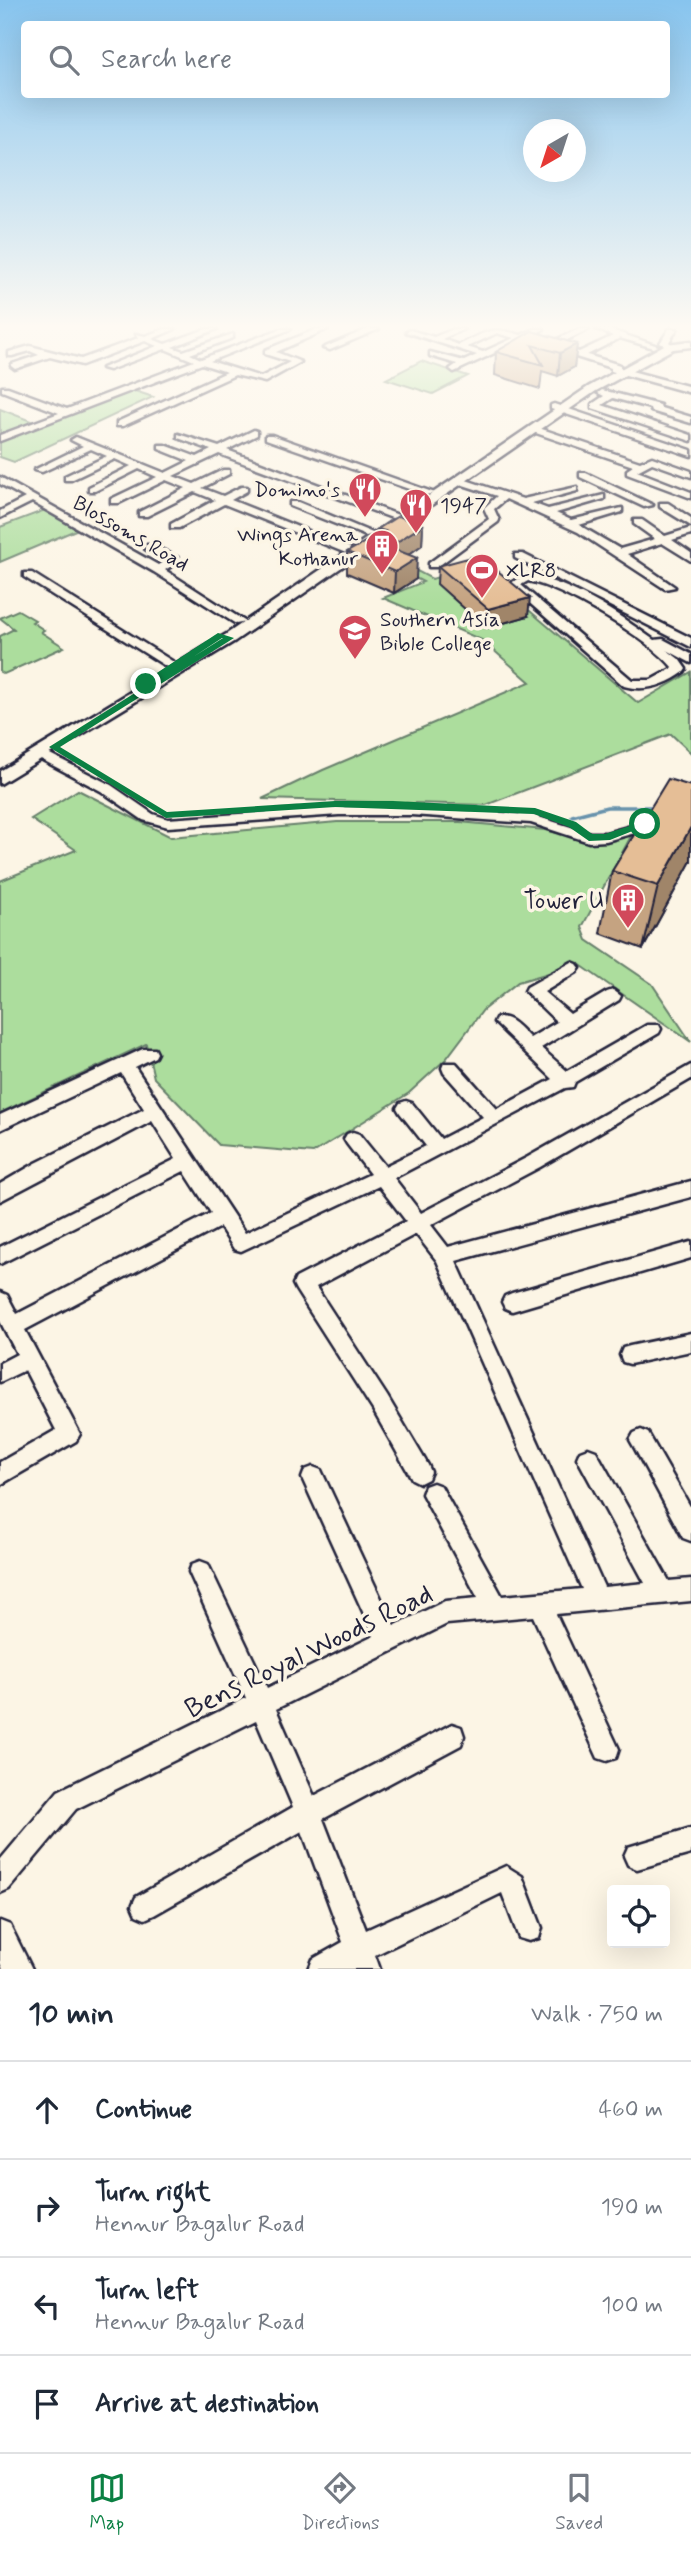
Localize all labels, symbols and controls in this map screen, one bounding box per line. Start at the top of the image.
search box [21,21,670,98]
icon: search [45,41,83,79]
text: Search here [101,43,232,77]
north arrow [523,119,586,182]
restaurant icon: Domino's [346,470,384,519]
place label: Domino's [254,476,340,504]
restaurant icon: 1947 [397,486,435,535]
street label: Blossoms Road [67,489,194,578]
place label: 1947 [440,492,487,520]
place label: Wings Arena Kothanur [237,521,358,573]
building icon: Wings Arena Kothanur [363,527,401,576]
sports icon: XLR8 [463,551,501,600]
place label: XLR8 [506,557,556,585]
place label: Southern Asia Bible College [380,606,500,658]
school or university icon: Southern Asia Bible College [336,612,374,661]
route end [130,668,161,699]
route start [629,808,660,839]
building icon: Tower U [609,881,647,930]
place label: Tower U [523,886,604,917]
street label: Bens Royal Woods Road [179,1576,439,1728]
map controls [607,1885,670,1948]
button: locate [607,1885,670,1948]
text: 10 min [28,1995,114,2034]
text: Walk · 750 m [531,2000,663,2030]
icon: ahead [28,2091,66,2129]
text: Continue [95,2093,192,2127]
text: 460 m [599,2095,663,2125]
text: Turn right [95,2176,211,2210]
icon: right [28,2189,66,2227]
text: 190 m [601,2193,663,2223]
text: Hennur Bagalur Road [95,2210,304,2240]
text: Turn left [95,2274,199,2308]
icon: left [28,2287,66,2325]
text: 100 m [601,2291,663,2321]
text: Hennur Bagalur Road [95,2308,304,2338]
icon: arrive [28,2385,66,2423]
text: Arrive at destination [95,2387,319,2421]
tab: Map [88,2469,126,2536]
tab: Directions [301,2469,380,2536]
tab: Saved [555,2469,603,2536]

